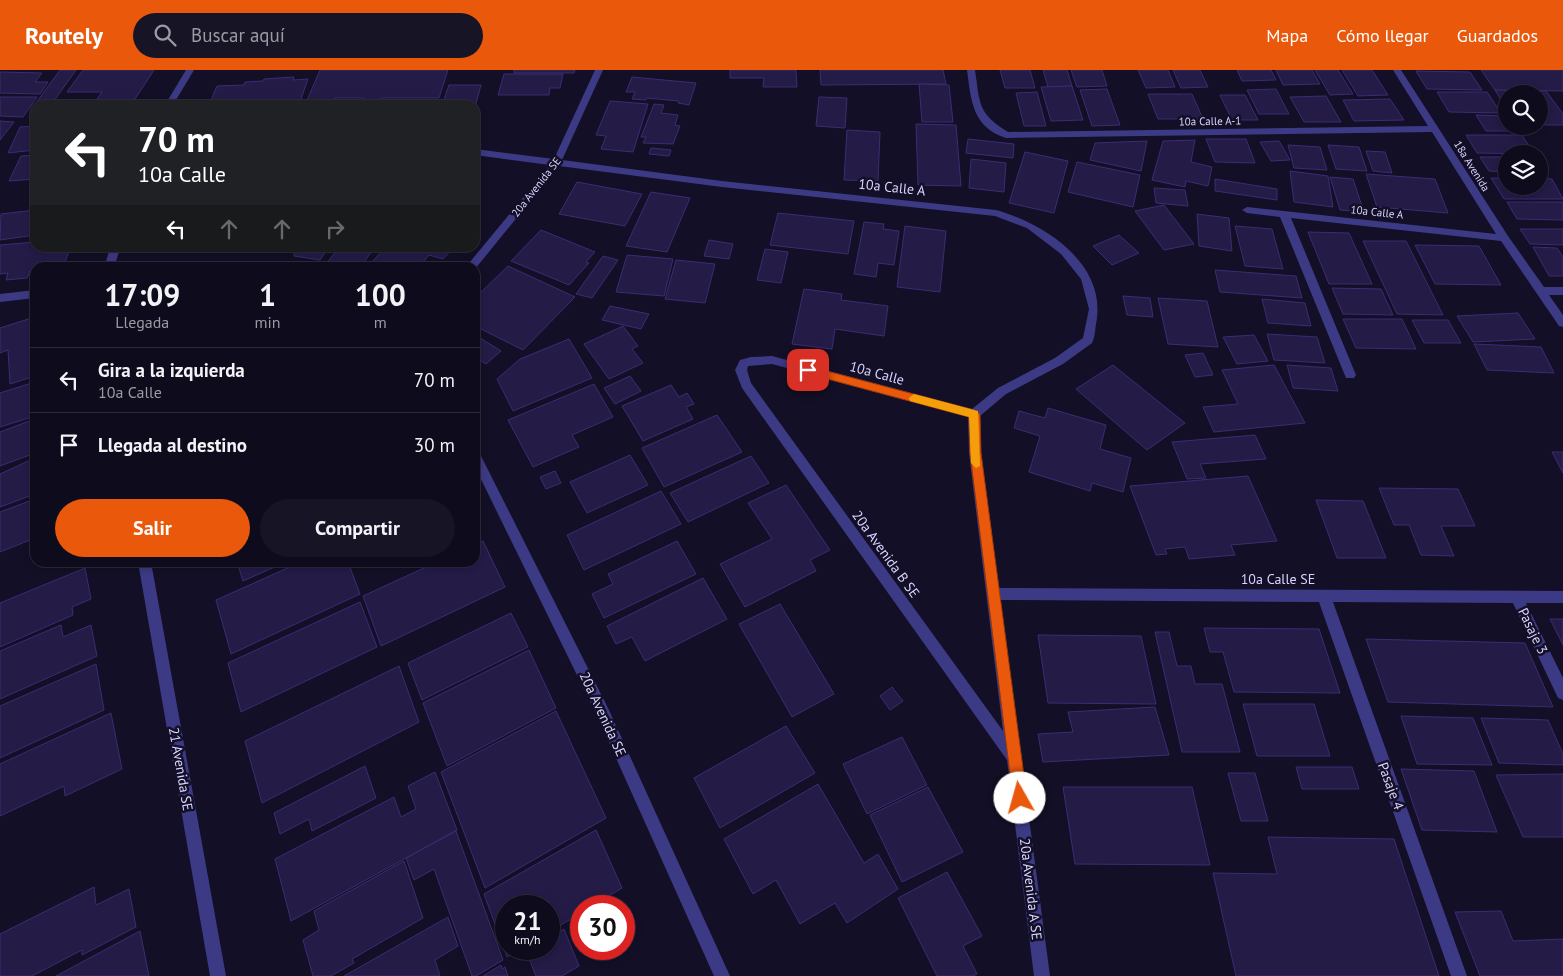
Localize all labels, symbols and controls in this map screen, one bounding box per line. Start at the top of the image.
search box [133,13,483,58]
text: Routely [25,20,103,51]
icon: search [151,21,179,49]
text: Buscar aquí [191,23,285,47]
text: Mapa [1266,24,1308,47]
text: Cómo llegar [1336,24,1429,47]
text: Guardados [1457,24,1538,47]
map controls [1498,85,1548,195]
button: search [1498,85,1548,135]
street label: 10a Calle A-1 [1179,113,1241,129]
text: 70 m [138,116,215,162]
icon: left [55,120,120,185]
street label: 18a Avenida [1451,138,1493,194]
button: layers [1498,145,1548,195]
street label: 20a Avenida SE [508,154,564,220]
text: 10a Calle [138,160,226,188]
street label: 10a Calle A [858,175,927,200]
street label: 10a Calle A [1350,202,1405,222]
icon: left [162,215,190,243]
icon: ahead [215,215,243,243]
icon: ahead [268,215,296,243]
icon: right [321,215,349,243]
text: 17:09 [104,275,180,314]
text: 1 [259,275,276,314]
text: 100 [355,275,406,314]
text: Llegada [115,312,169,332]
text: min [255,312,281,332]
text: m [374,312,387,332]
pin [787,349,829,391]
icon: arrive [794,356,822,384]
street label: 10a Calle [848,357,906,389]
text: Gira a la izquierda [98,358,245,382]
icon: left [55,366,83,394]
text: 70 m [414,368,455,392]
text: 10a Calle [98,382,162,402]
icon: arrive [55,431,83,459]
text: Llegada al destino [98,433,247,457]
text: 30 m [414,433,455,457]
button: Salir [55,499,250,557]
button: Compartir [260,499,455,557]
street label: 20a Avenida B SE [848,507,924,601]
street label: 10a Calle SE [1241,570,1315,588]
street label: Pasaje 3 [1514,605,1552,657]
street label: 20a Avenida SE [576,669,630,759]
street label: 21 Avenida SE [165,726,197,812]
street label: Pasaje 4 [1374,760,1408,813]
position arrow [993,771,1045,823]
street label: 20a Avenida A SE [1016,837,1046,941]
speed limit sign: 30 [570,895,635,960]
text: 21 [513,905,542,937]
text: km/h [514,932,541,947]

